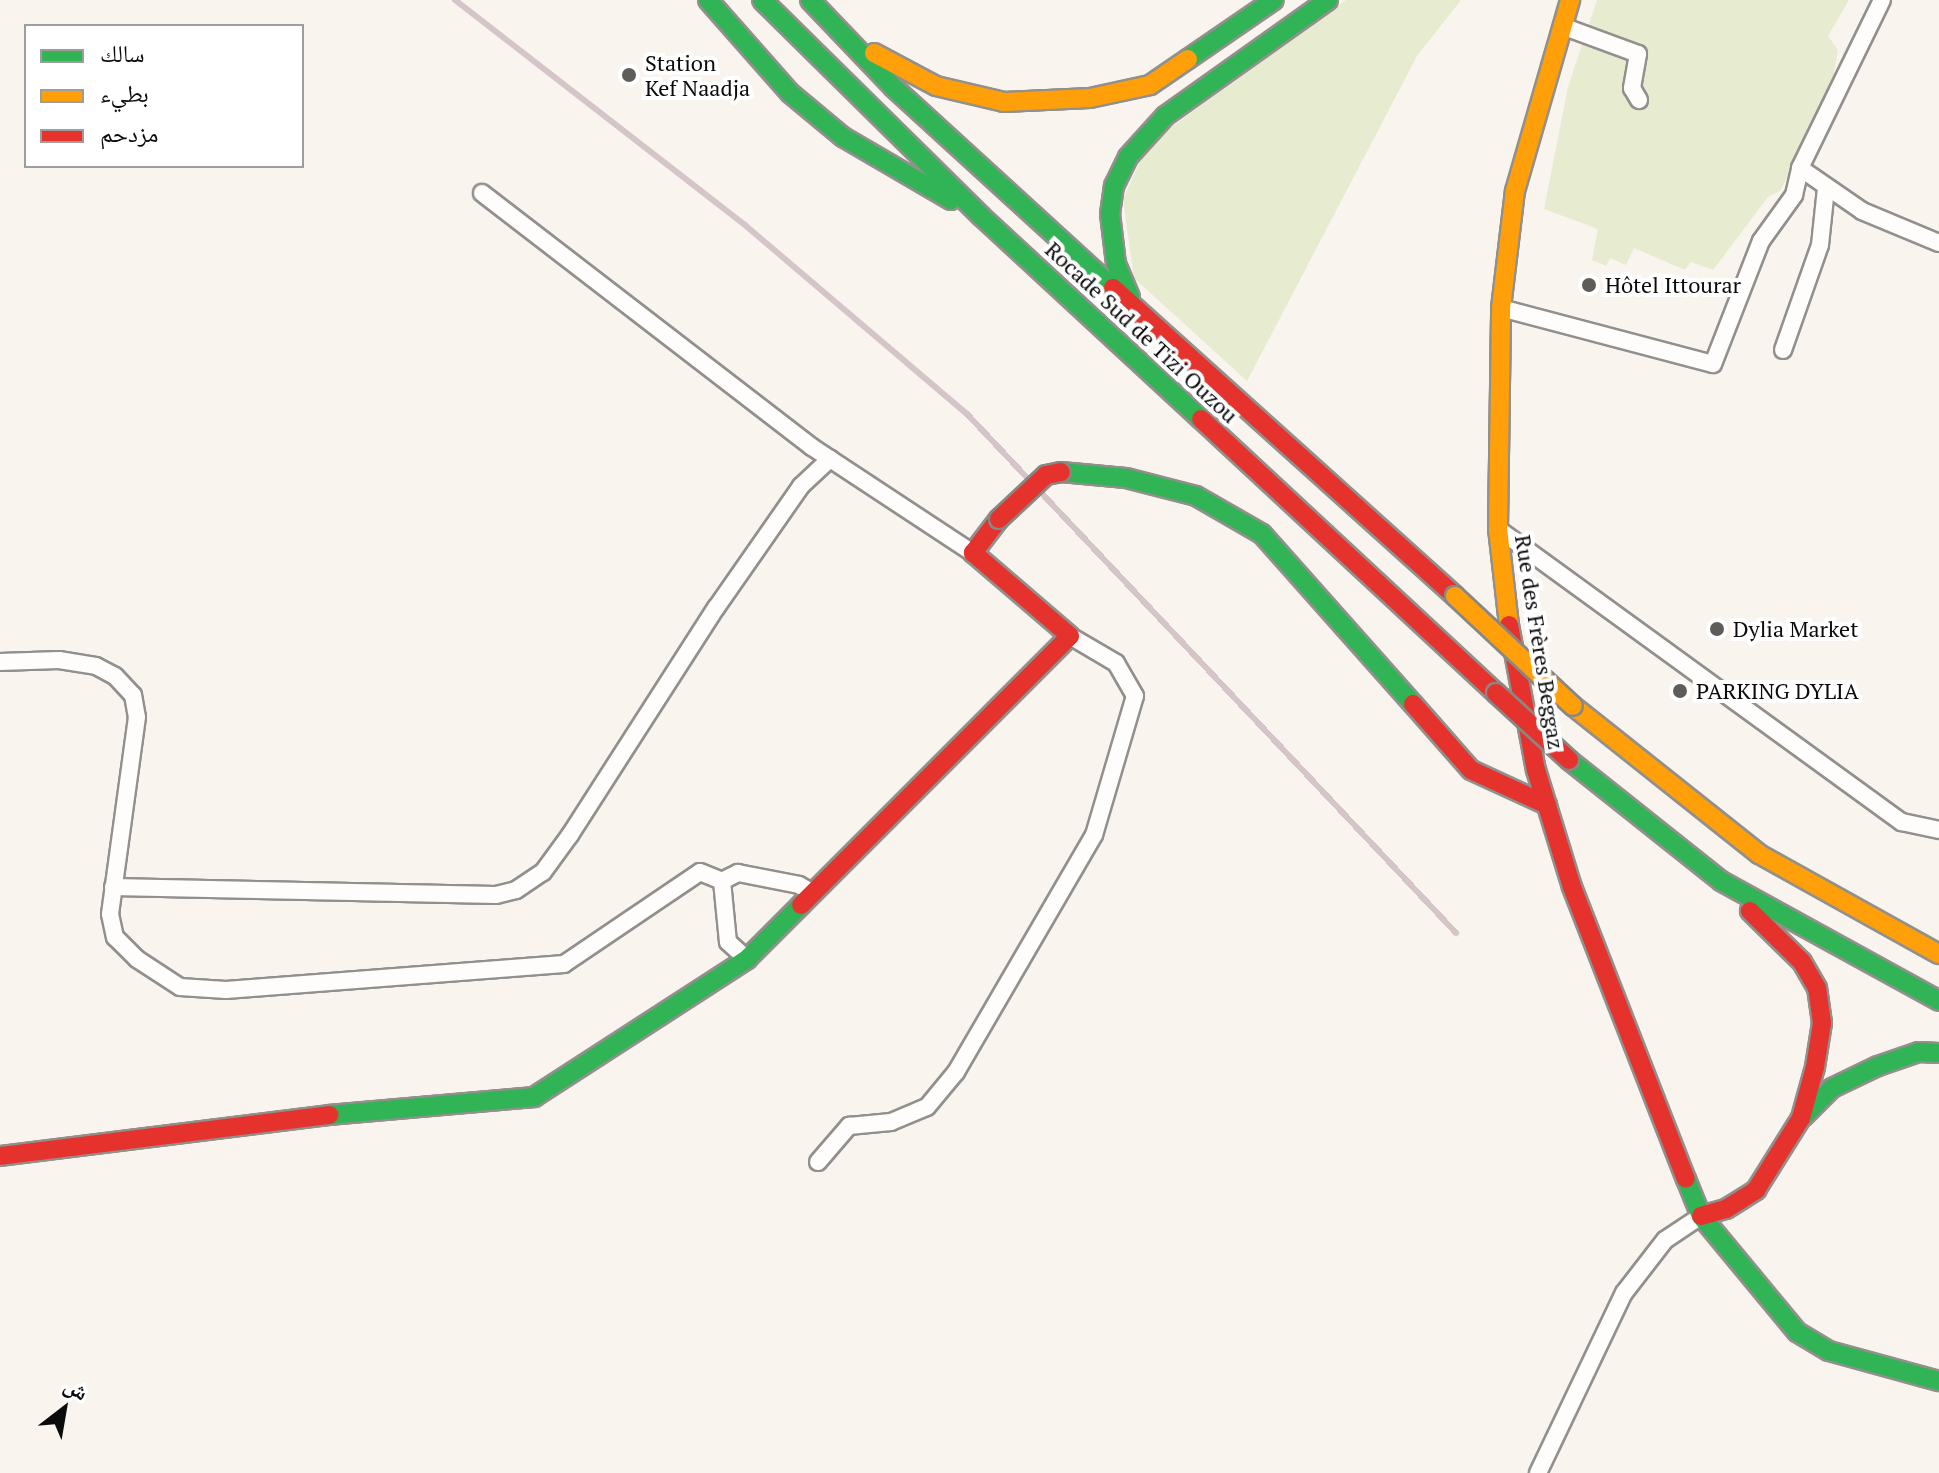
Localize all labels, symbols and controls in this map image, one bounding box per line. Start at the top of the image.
legend [24,24,304,168]
text: سالك [100,37,145,69]
place label: Station Kef Naadja [645,49,750,100]
marker: Station Kef Naadja [620,66,638,84]
text: بطيء [100,77,149,109]
text: مزدحم [100,117,159,149]
street label: Rocade Sud de Tizi Ouzou [1040,236,1244,428]
place label: Hôtel Ittourar [1605,272,1741,298]
marker: Hôtel Ittourar [1580,276,1598,294]
street label: Rue des Frères Beggaz [1510,533,1570,751]
place label: Dylia Market [1733,616,1858,642]
marker: Dylia Market [1708,620,1726,638]
place label: PARKING DYLIA [1696,678,1859,704]
marker: PARKING DYLIA [1671,682,1689,700]
north arrow [24,1369,104,1449]
text: ش [59,1370,94,1406]

